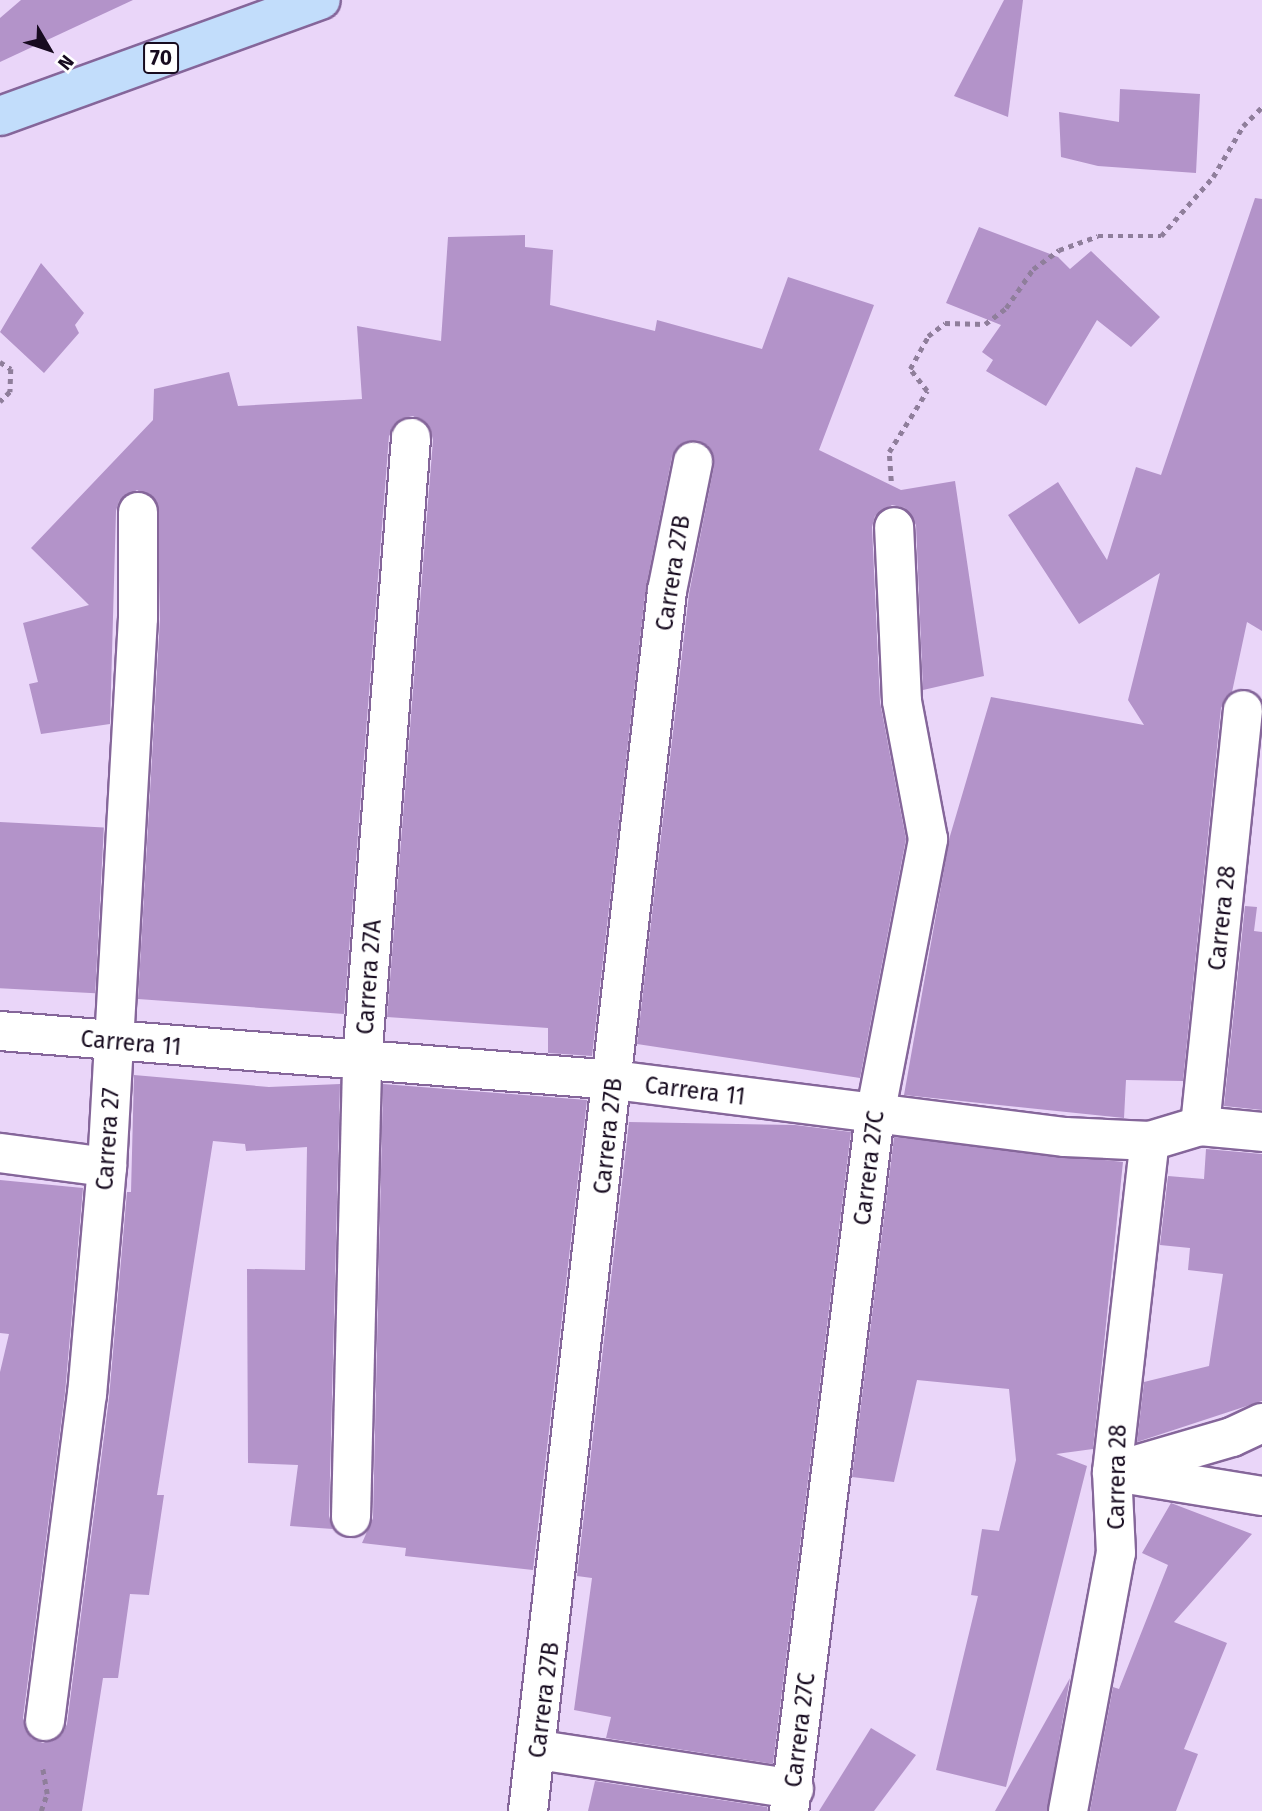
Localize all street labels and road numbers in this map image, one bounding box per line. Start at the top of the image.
road number: 70 [142,41,180,76]
street label: Carrera 27B [650,513,696,633]
street label: Carrera 28 [1203,864,1241,972]
street label: Carrera 27A [351,919,387,1035]
street label: Carrera 11 [79,1025,183,1061]
street label: Carrera 11 [643,1071,747,1111]
street label: Carrera 27B [588,1076,628,1196]
street label: Carrera 27 [91,1087,125,1191]
street label: Carrera 27C [848,1109,890,1227]
street label: Carrera 28 [1102,1424,1132,1530]
street label: Carrera 27B [523,1640,565,1760]
street label: Carrera 27C [779,1671,821,1789]

